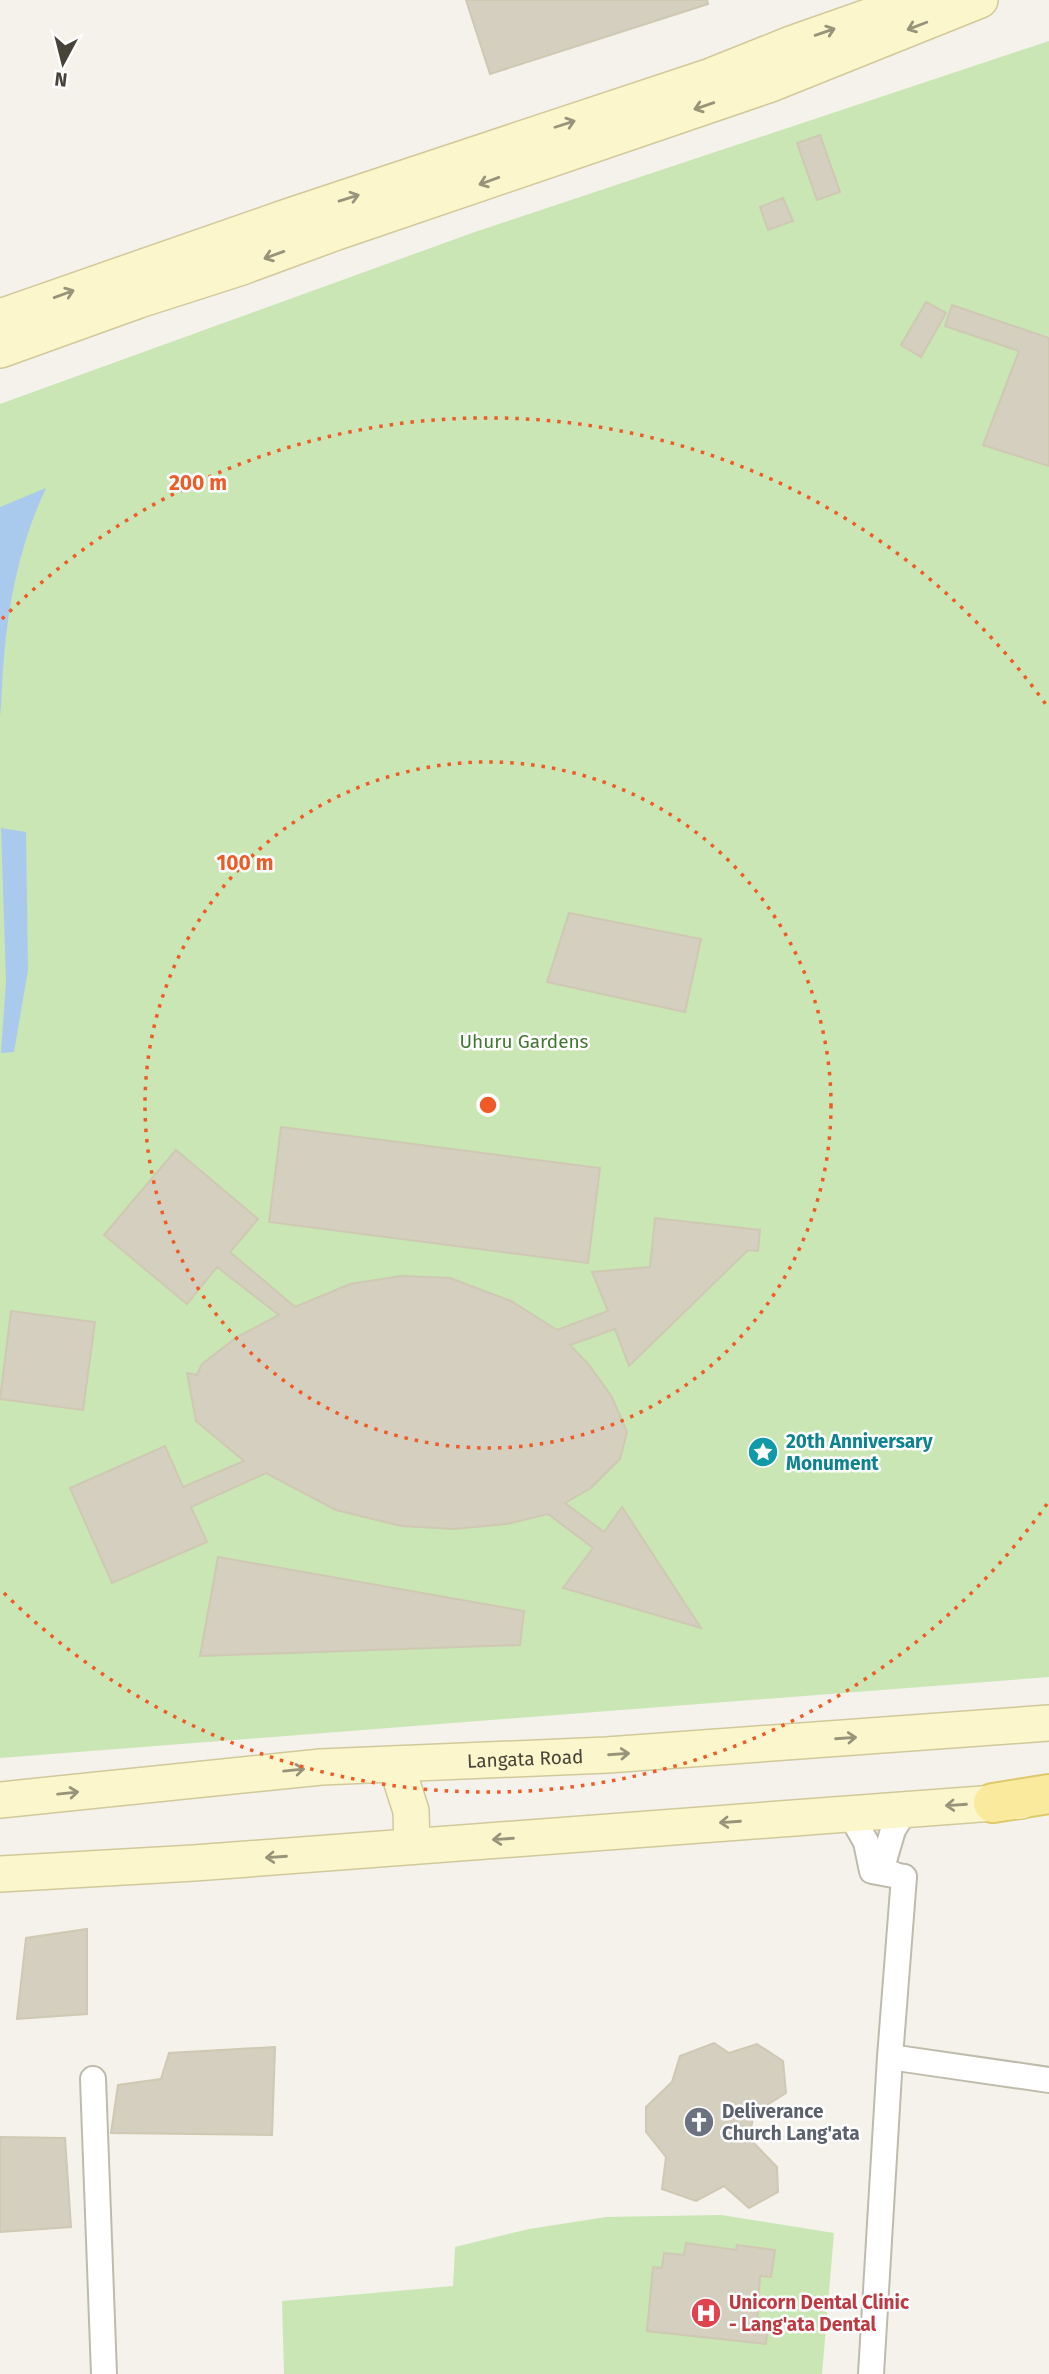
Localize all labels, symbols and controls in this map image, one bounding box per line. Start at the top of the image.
one-way arrow [906,21,928,34]
one-way arrow [814,25,836,37]
north arrow [28,28,98,98]
text: N [53,67,69,92]
one-way arrow [693,100,715,113]
one-way arrow [553,117,575,130]
one-way arrow [478,175,500,188]
one-way arrow [338,191,360,203]
one-way arrow [263,250,285,262]
one-way arrow [53,287,75,299]
text: 200 m [169,470,227,496]
text: 100 m [216,850,274,876]
park label: Uhuru Gardens [459,1030,589,1053]
centre of rings [476,1093,500,1117]
place label: 20th Anniversary Monument [786,1430,933,1475]
place icon: 20th Anniversary Monument [746,1435,780,1469]
one-way arrow [834,1731,857,1744]
street label: Langata Road [466,1745,584,1772]
one-way arrow [607,1747,630,1760]
one-way arrow [282,1763,305,1776]
one-way arrow [56,1786,79,1799]
one-way arrow [945,1799,968,1812]
one-way arrow [718,1816,741,1829]
one-way arrow [492,1833,515,1846]
one-way arrow [265,1851,288,1864]
place label: Deliverance Church Lang'ata [722,2100,860,2145]
church icon: Deliverance Church Lang'ata [682,2105,716,2139]
place label: Unicorn Dental Clinic - Lang'ata Dental [729,2291,909,2336]
hospital icon: Unicorn Dental Clinic - Lang'ata Dental [689,2296,723,2330]

